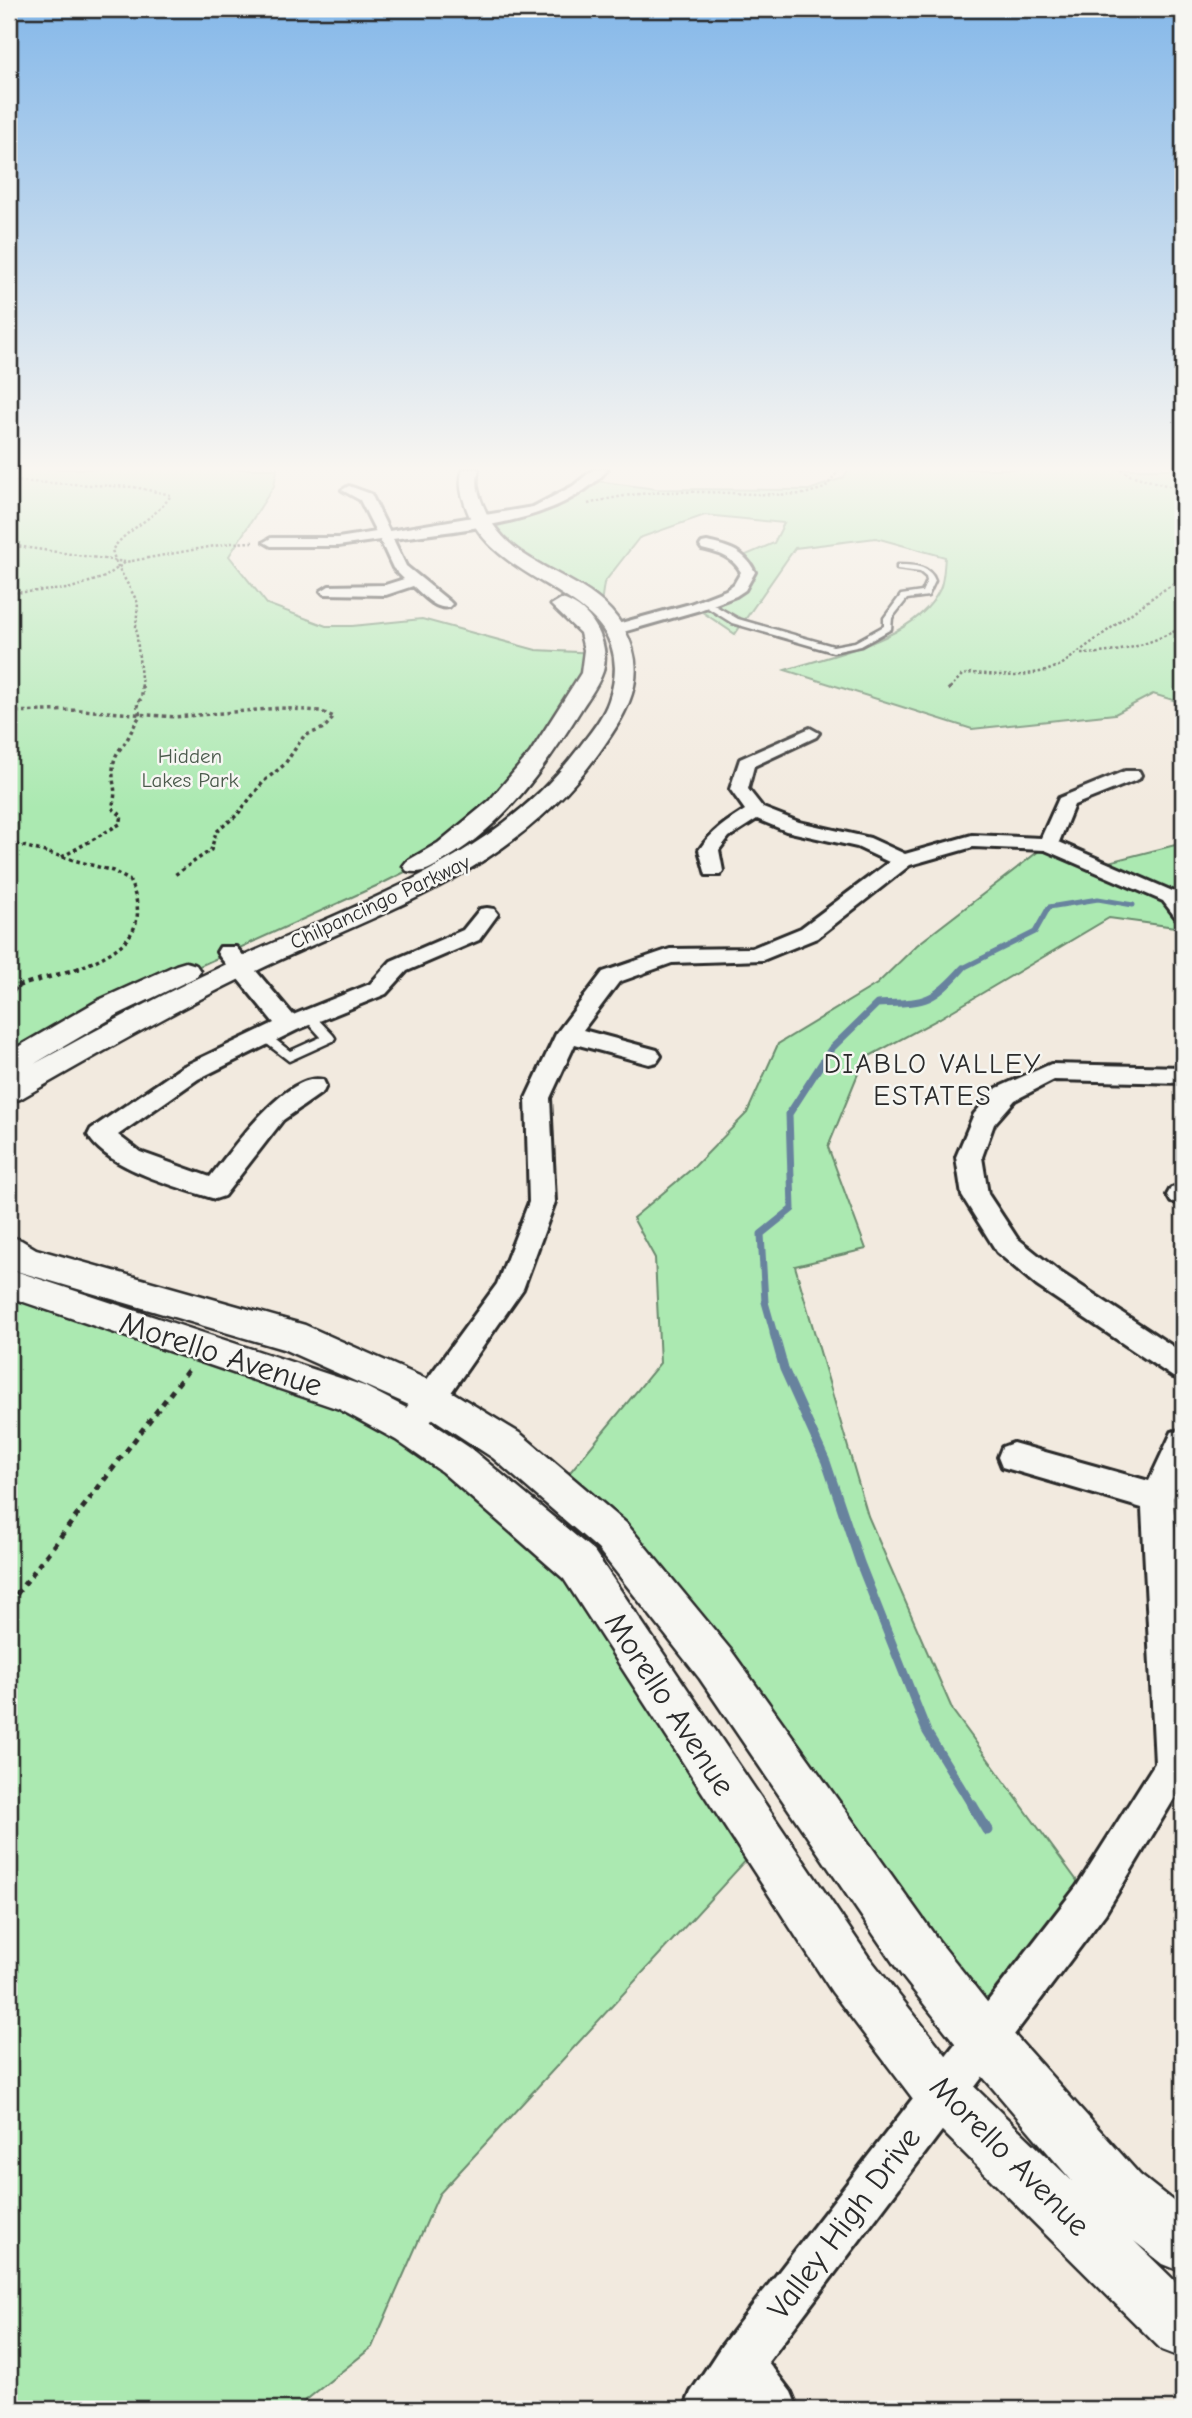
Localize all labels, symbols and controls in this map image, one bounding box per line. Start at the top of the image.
park label: Hidden Lakes Park [141,744,239,792]
street label: Chilpancingo Parkway [286,850,474,954]
district label: DIABLO VALLEY ESTATES [824,1048,1042,1112]
street label: Morello Avenue [115,1304,327,1404]
street label: Morello Avenue [597,1605,743,1803]
street label: Morello Avenue [922,2068,1098,2244]
street label: Valley High Drive [760,2120,928,2326]

